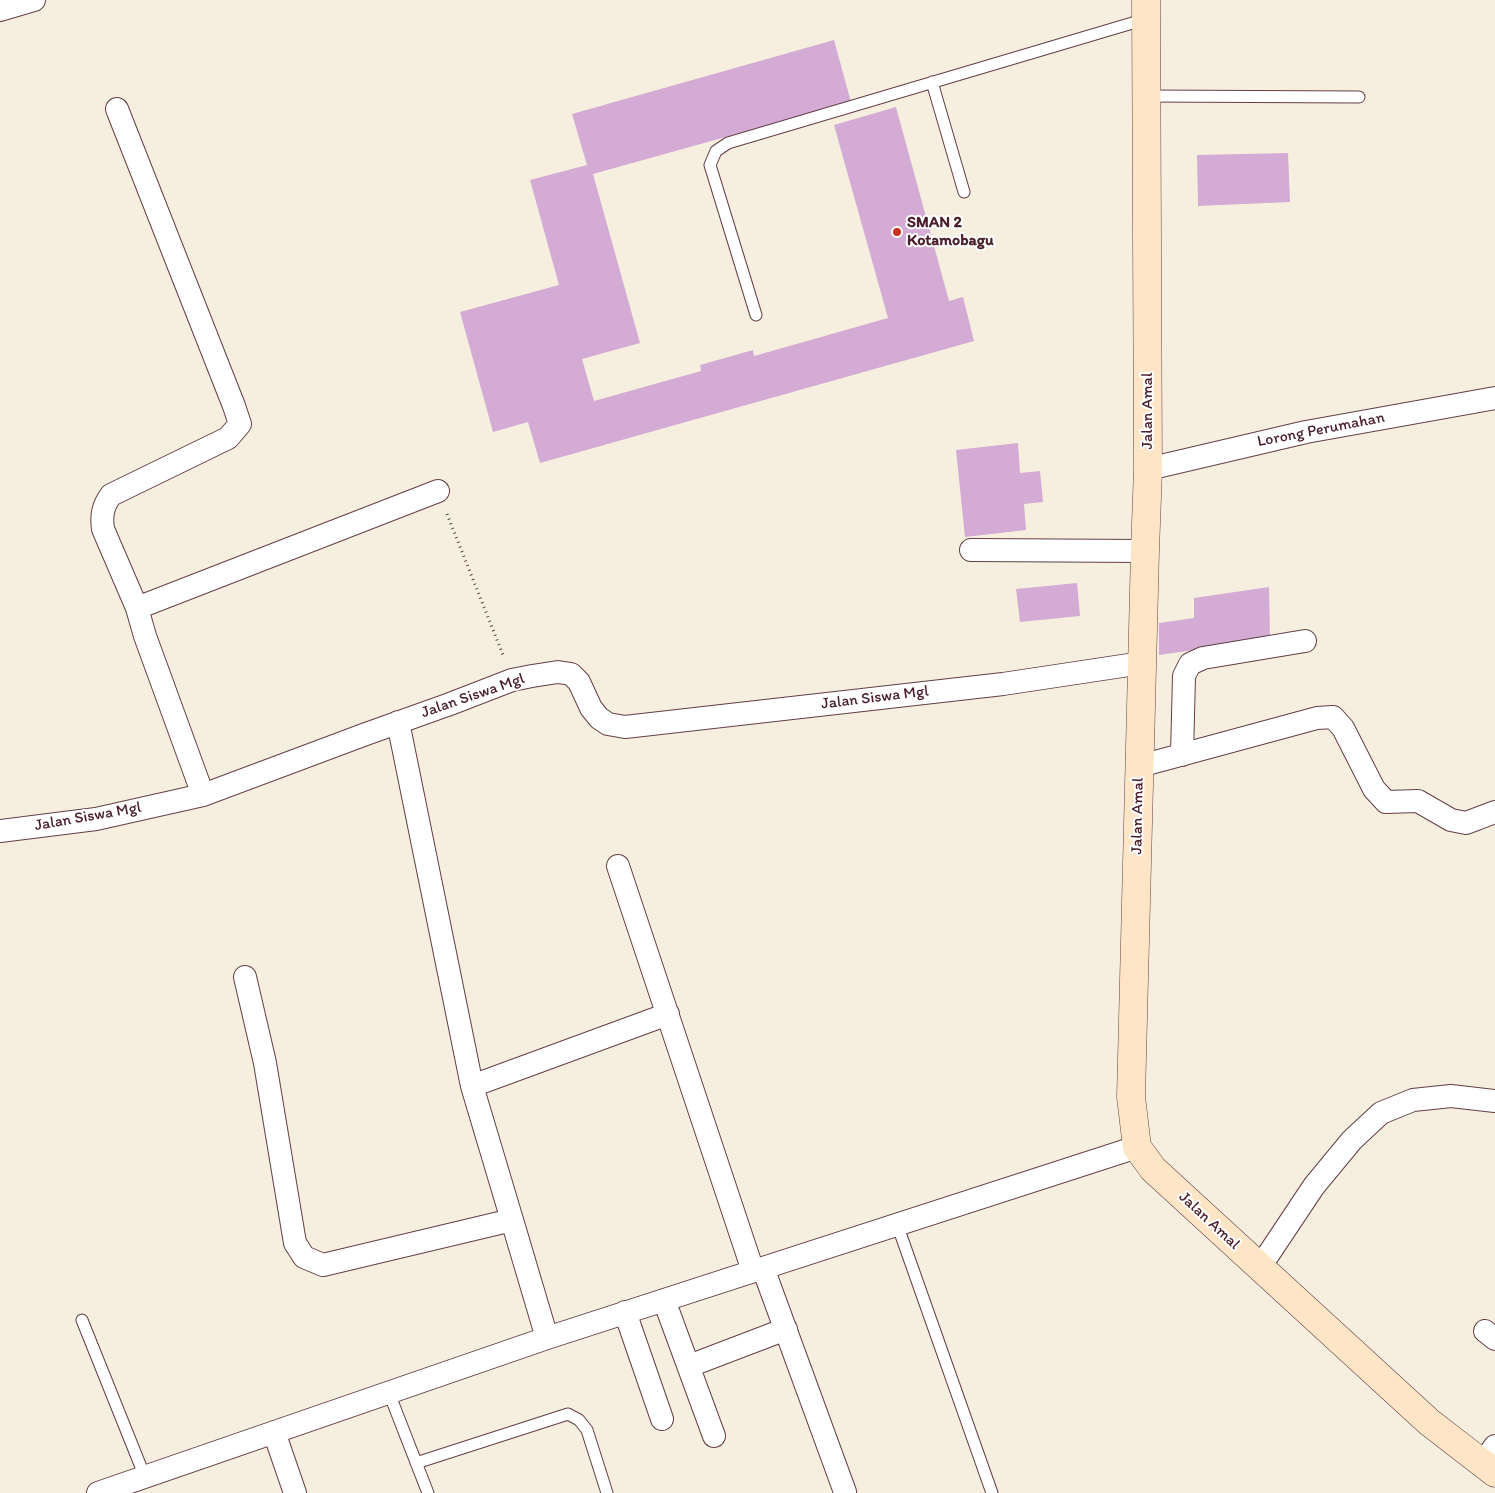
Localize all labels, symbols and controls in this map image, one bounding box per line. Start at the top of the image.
place label: SMAN 2 Kotamobagu [907,213,994,251]
marker: SMAN 2 Kotamobagu [891,226,903,238]
street label: Jalan Amal [1138,373,1158,449]
street label: Lorong Perumahan [1256,408,1386,452]
street label: Jalan Siswa Mgl [419,669,527,723]
street label: Jalan Siswa Mgl [820,682,930,714]
street label: Jalan Amal [1128,777,1148,855]
street label: Jalan Siswa Mgl [33,798,143,836]
street label: Jalan Amal [1174,1188,1244,1254]

